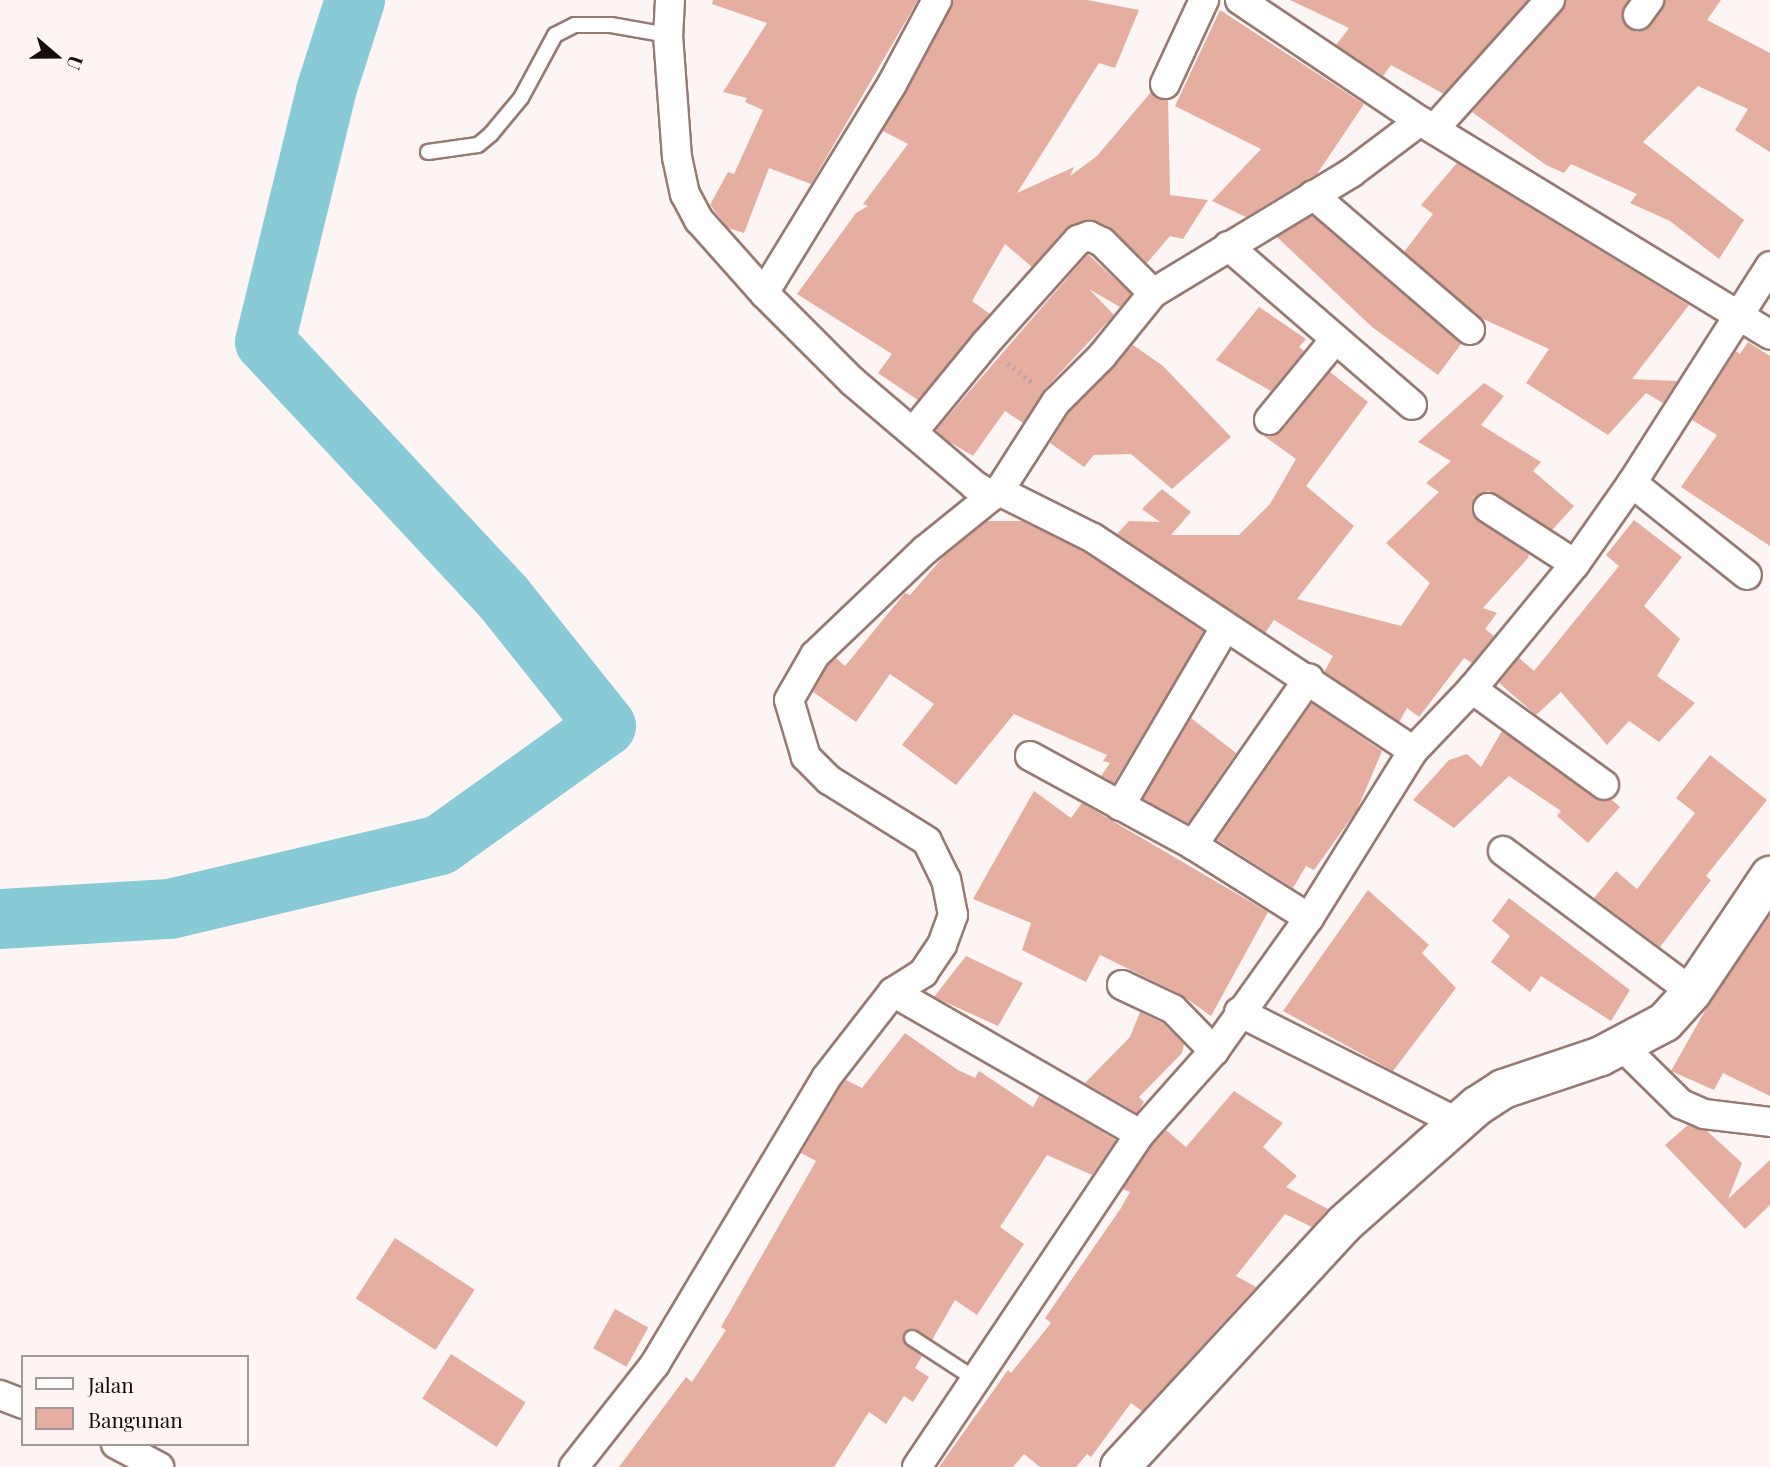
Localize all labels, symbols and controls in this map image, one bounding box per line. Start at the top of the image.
north arrow [21,21,91,91]
text: U [61,53,90,74]
legend [21,1355,248,1446]
text: Jalan [88,1370,134,1398]
text: Bangunan [88,1405,183,1433]

